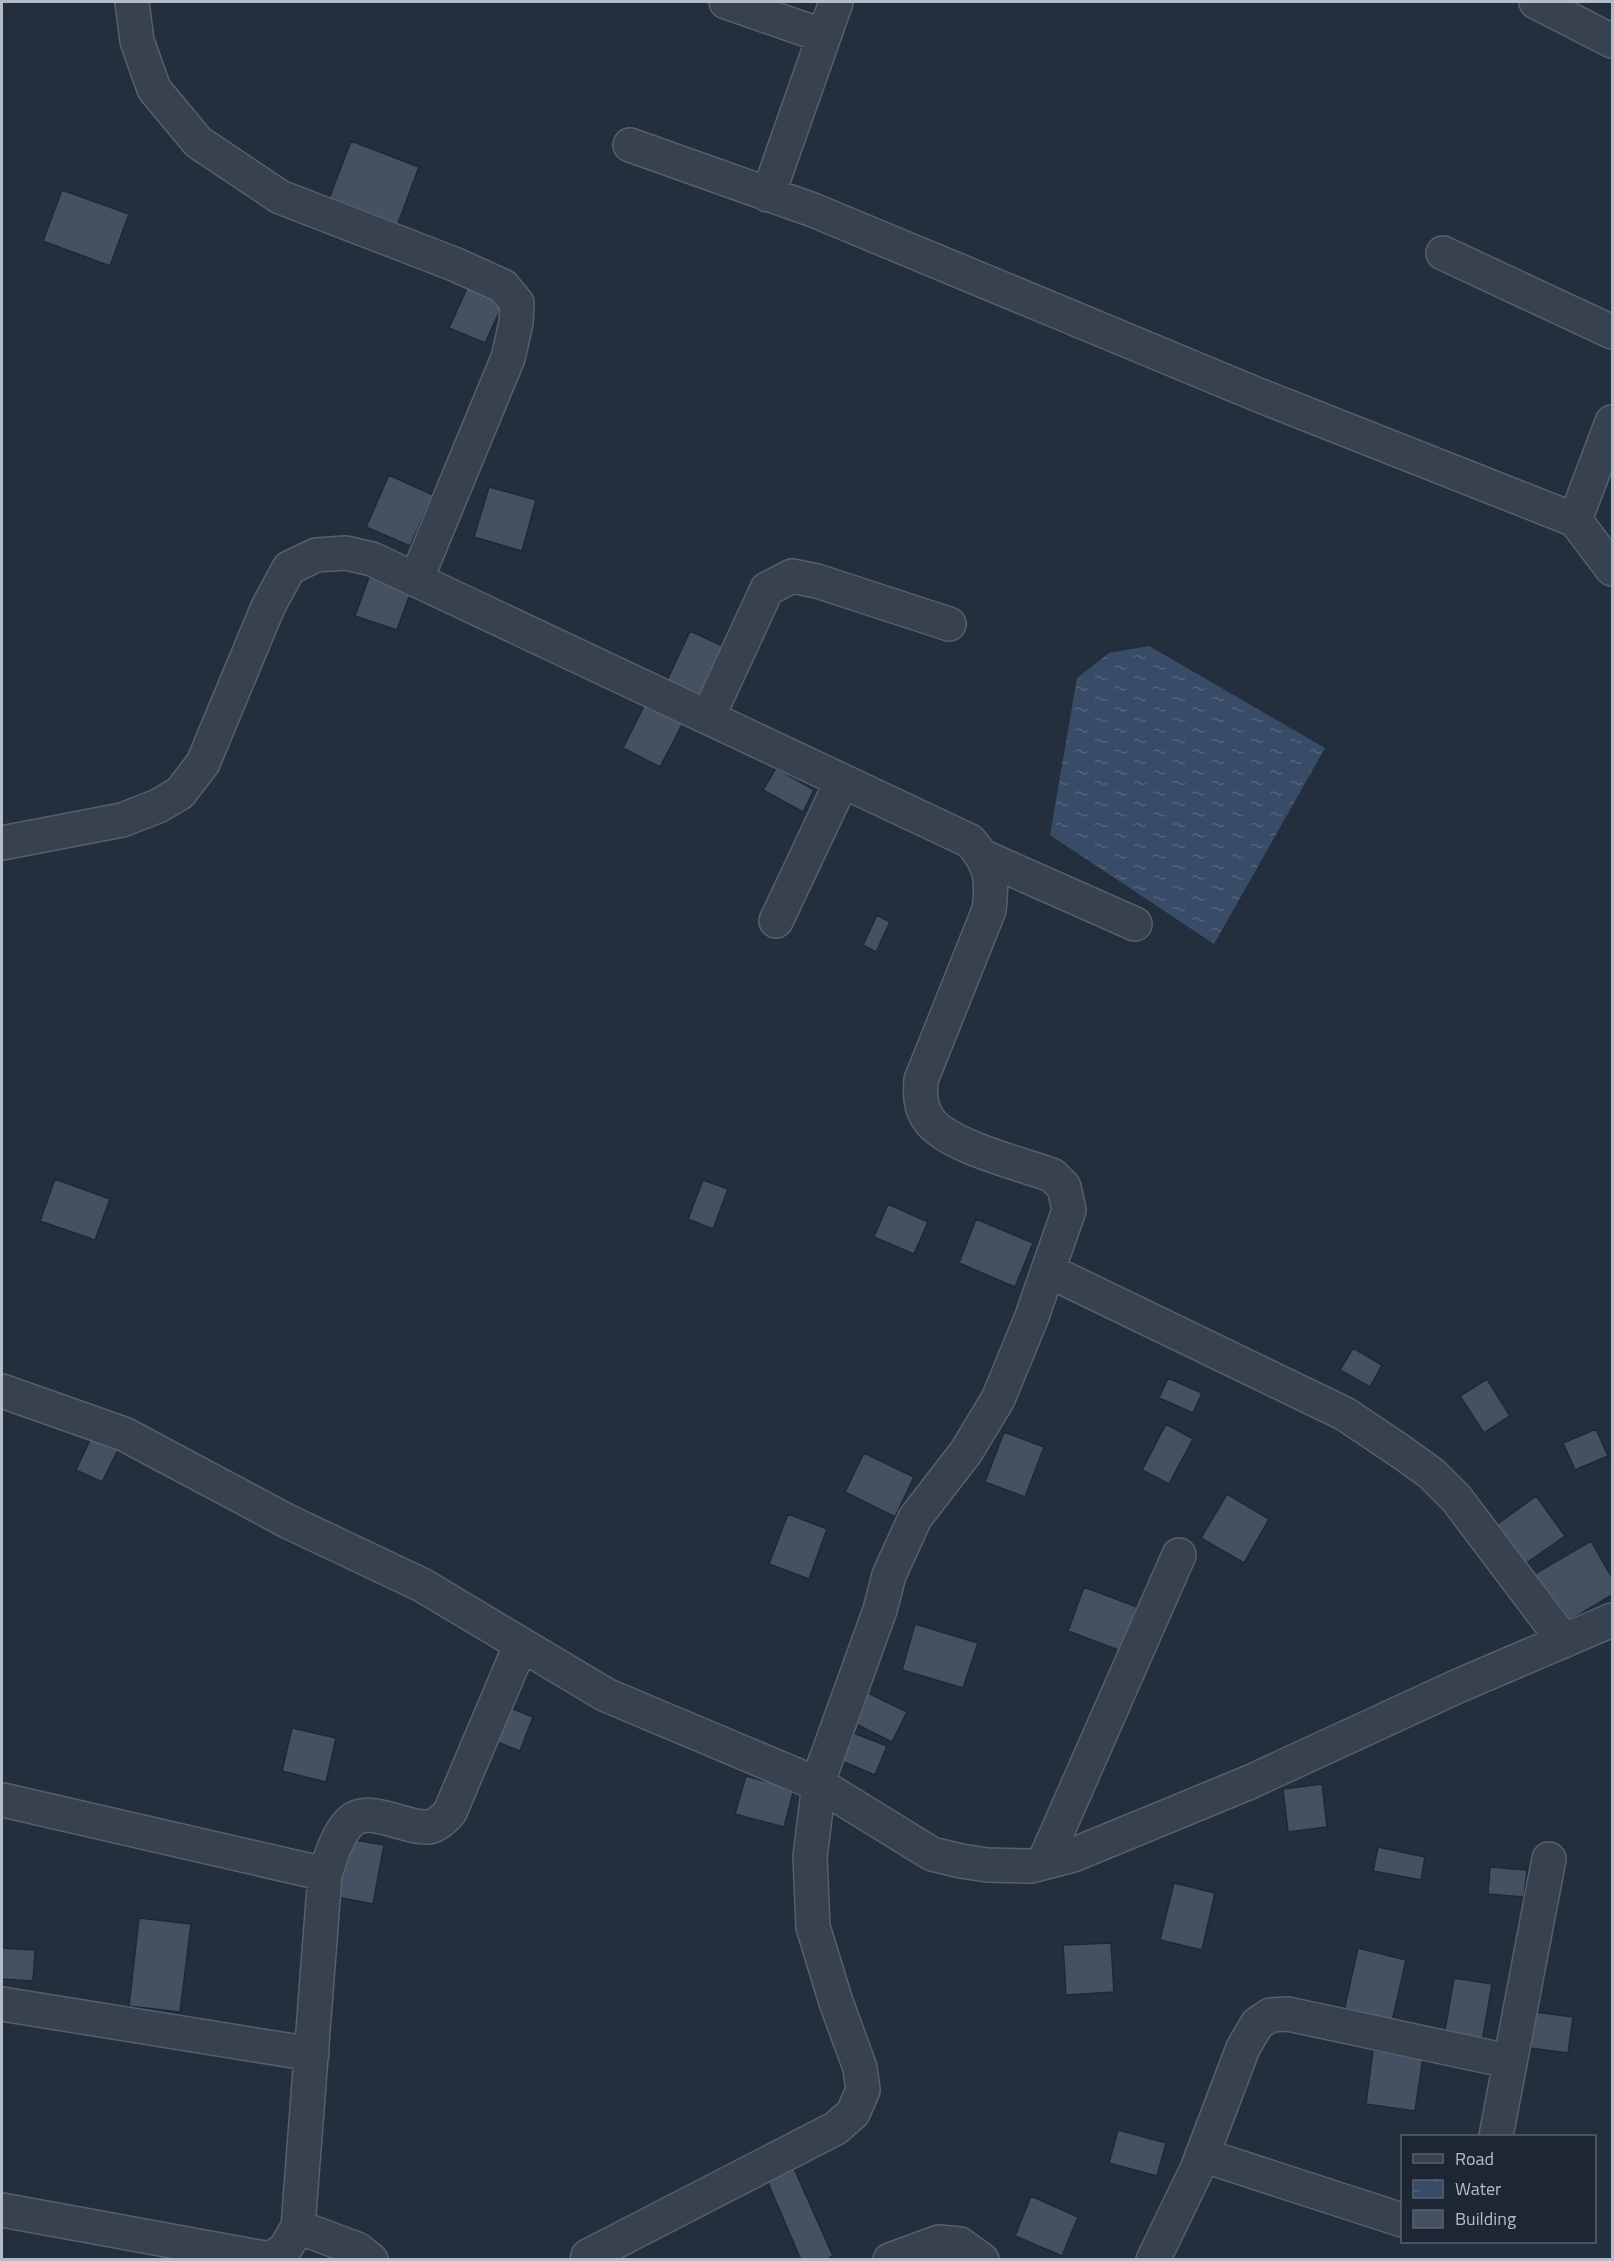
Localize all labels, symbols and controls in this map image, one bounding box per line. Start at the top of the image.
legend [1401,2135,1596,2243]
text: Road [1455,2145,1494,2172]
text: Water [1455,2175,1501,2202]
text: Building [1455,2205,1516,2232]

